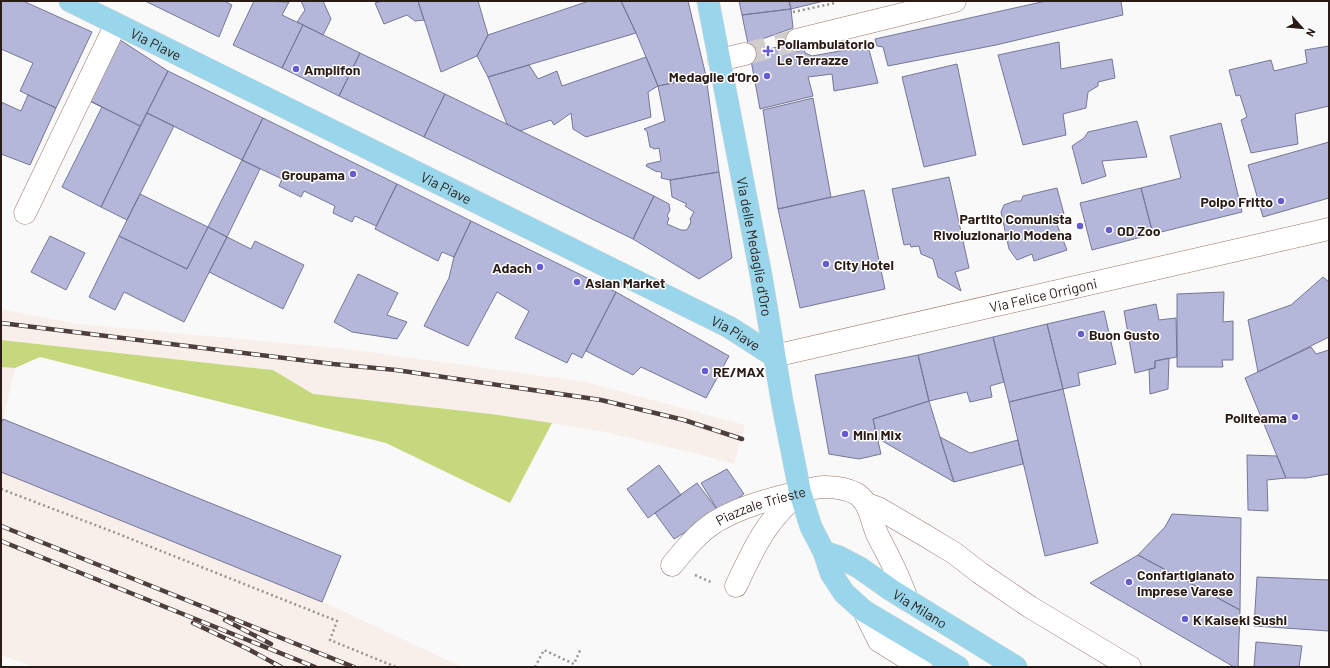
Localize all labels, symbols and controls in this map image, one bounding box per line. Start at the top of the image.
north arrow [1282,8,1322,48]
street label: Via Piave [128,24,184,63]
text: N [1304,27,1319,39]
place label: Poliambulatorio Le Terrazze [777,35,875,68]
marker: Poliambulatorio Le Terrazze [762,45,774,57]
place label: Amplifon [304,61,360,78]
marker: Amplifon [291,64,301,74]
place label: Medaglie d'Oro [669,68,759,85]
marker: Medaglie d'Oro [762,71,772,81]
place label: Groupama [281,166,345,183]
street label: Via Piave [418,167,475,207]
marker: Groupama [348,169,358,179]
street label: Via delle Medaglie d'Oro [734,175,776,317]
place label: Polpo Fritto [1201,193,1273,210]
marker: Polpo Fritto [1276,196,1286,206]
place label: Partito Comunista Rivoluzionario Modena [933,210,1072,243]
marker: Partito Comunista Rivoluzionario Modena [1075,221,1085,231]
place label: OD Zoo [1117,222,1161,239]
marker: OD Zoo [1104,225,1114,235]
place label: City Hotel [834,256,894,273]
place label: Adach [492,259,532,276]
marker: City Hotel [821,259,831,269]
marker: Adach [535,262,545,272]
place label: Asian Market [585,274,665,291]
street label: Via Felice Orrigoni [988,274,1098,315]
marker: Asian Market [572,277,582,287]
street label: Via Piave [709,311,764,354]
place label: Buon Gusto [1089,326,1160,343]
marker: Buon Gusto [1076,329,1086,339]
place label: RE/MAX [713,363,765,380]
marker: RE/MAX [700,366,710,376]
place label: Politeama [1225,409,1287,426]
marker: Politeama [1290,412,1300,422]
place label: Mini Mix [853,426,902,443]
marker: Mini Mix [840,429,850,439]
street label: Piazzale Trieste [712,482,807,529]
place label: Confartigianato Imprese Varese [1137,566,1235,599]
marker: Confartigianato Imprese Varese [1124,577,1134,587]
street label: Via Milano [890,585,951,631]
place label: K Kaiseki Sushi [1193,611,1287,628]
marker: K Kaiseki Sushi [1180,614,1190,624]

